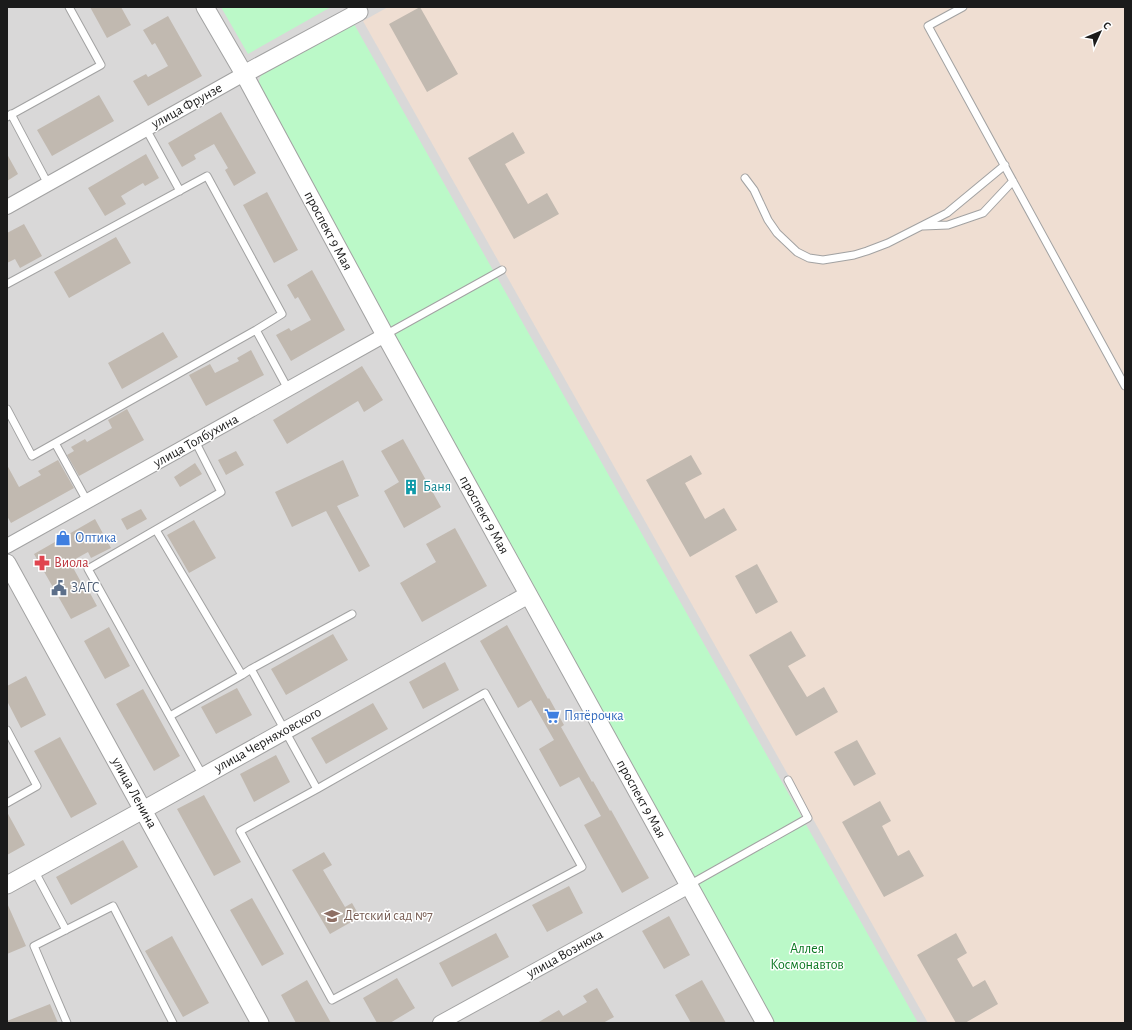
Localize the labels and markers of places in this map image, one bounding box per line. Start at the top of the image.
building icon: Баня [402,478,420,496]
place label: Баня [423,480,451,494]
shop icon: Оптика [54,529,72,547]
place label: Оптика [75,531,117,545]
pharmacy icon: Виола [33,554,51,572]
place label: Виола [54,556,89,570]
public building icon: ЗАГС [50,579,68,597]
place label: ЗАГС [71,581,100,595]
supermarket icon: Пятёрочка [543,707,561,725]
place label: Пятёрочка [564,709,624,723]
school or university icon: Детский сад №7 [323,907,341,925]
place label: Детский сад №7 [344,909,433,923]

